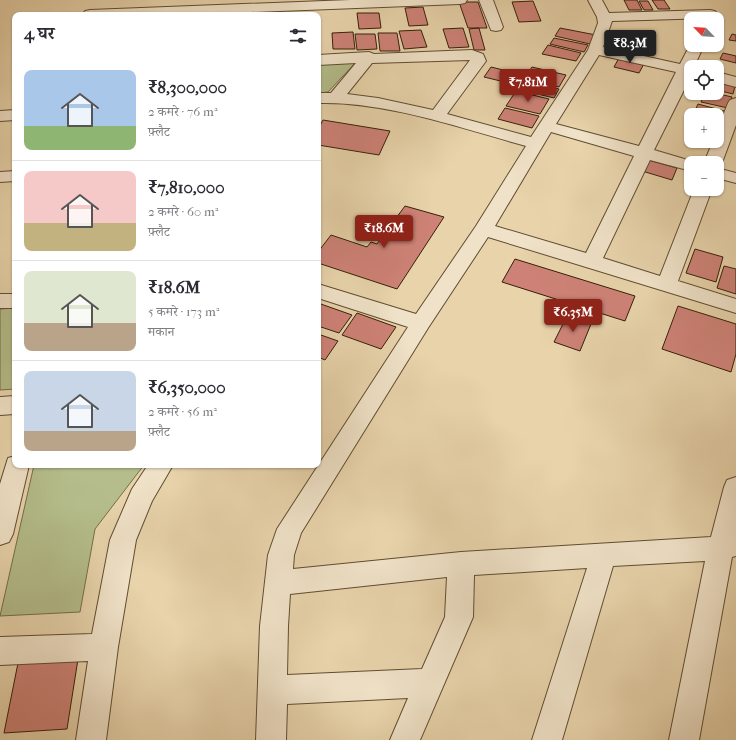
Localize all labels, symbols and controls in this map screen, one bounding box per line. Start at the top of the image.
north arrow [684,12,724,52]
map controls [684,12,724,196]
text: 4 घर [24,23,55,43]
icon: filters [287,25,309,47]
pin: ₹8.3M [602,30,658,64]
text: ₹8.3M [613,35,647,50]
button: locate [684,60,724,100]
pin: ₹7.81M [495,69,561,103]
text: ₹7.81M [509,74,547,89]
text: ₹8,300,000 [148,77,227,97]
icon: home [56,86,104,134]
text: 2 कमरे · 76 m² [148,104,218,119]
button: + [684,108,724,148]
text: फ़्लैट [148,124,170,139]
button: − [684,156,724,196]
text: ₹7,810,000 [148,177,225,197]
icon: home [56,187,104,235]
text: 2 कमरे · 60 m² [148,204,218,219]
pin: ₹18.6M [351,215,417,249]
text: ₹18.6M [364,220,404,235]
text: फ़्लैट [148,224,170,239]
text: ₹18.6M [148,277,200,297]
icon: home [56,287,104,335]
pin: ₹6.35M [540,299,606,333]
text: 5 कमरे · 173 m² [148,304,219,319]
text: ₹6.35M [553,304,593,319]
text: मकान [148,324,174,339]
text: ₹6,350,000 [148,377,226,397]
icon: home [56,387,104,435]
text: 2 कमरे · 56 m² [148,404,217,419]
text: फ़्लैट [148,424,170,439]

